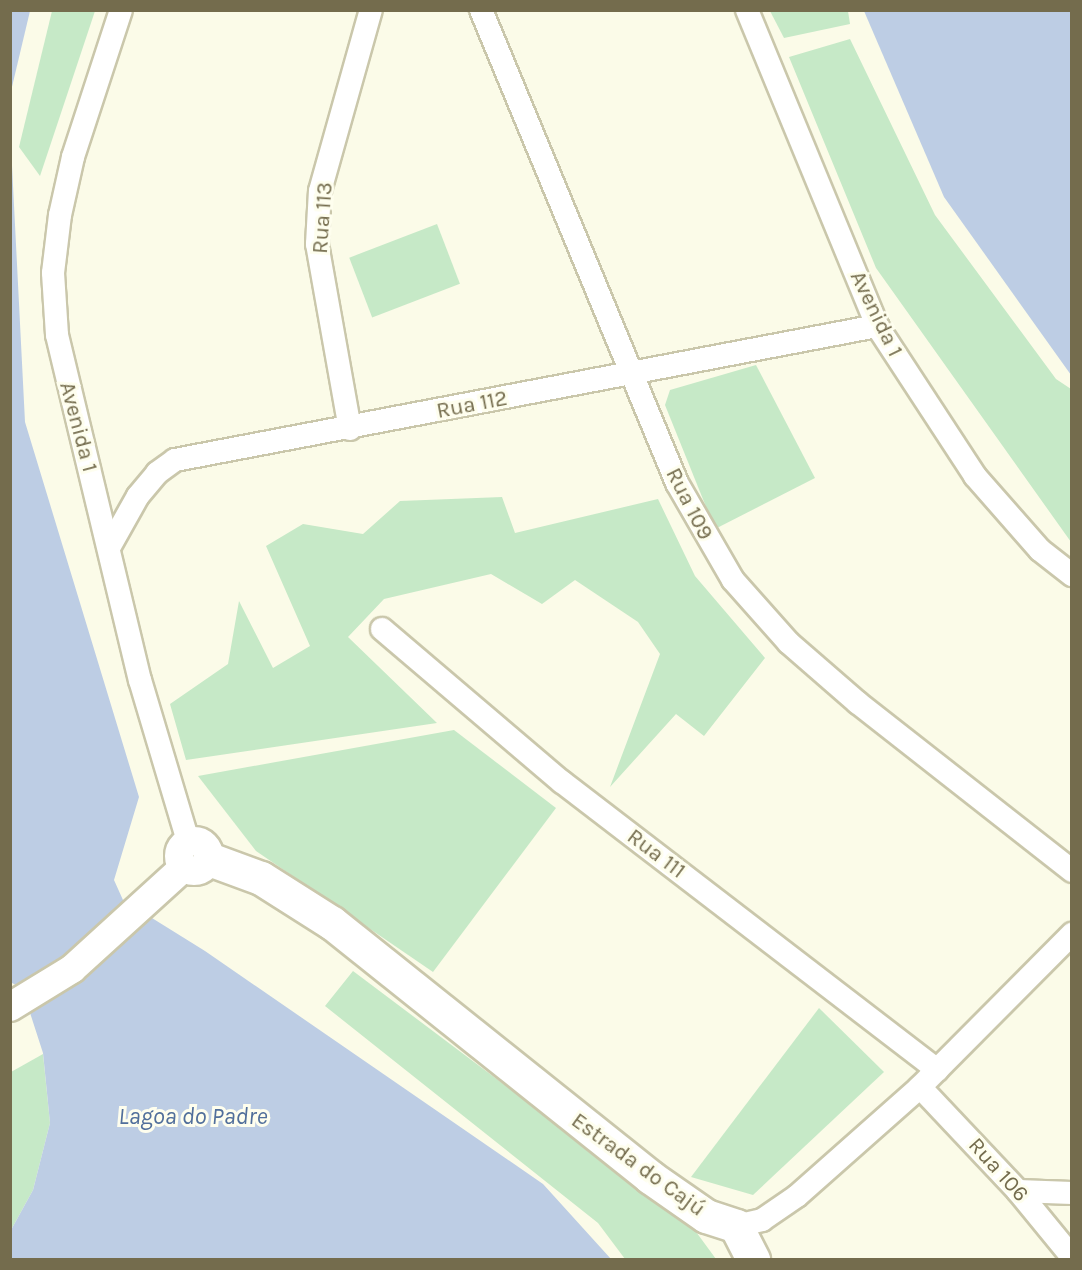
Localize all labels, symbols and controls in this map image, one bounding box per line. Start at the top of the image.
street label: Rua 113 [307,181,339,255]
street label: Avenida 1 [844,267,908,361]
street label: Avenida 1 [53,379,103,475]
street label: Rua 112 [434,385,510,425]
street label: Rua 109 [660,464,718,544]
street label: Rua 111 [622,824,690,884]
water label: Lagoa do Padre [118,1103,268,1131]
street label: Estrada do Cajú [566,1108,710,1222]
street label: Rua 106 [962,1133,1034,1207]

